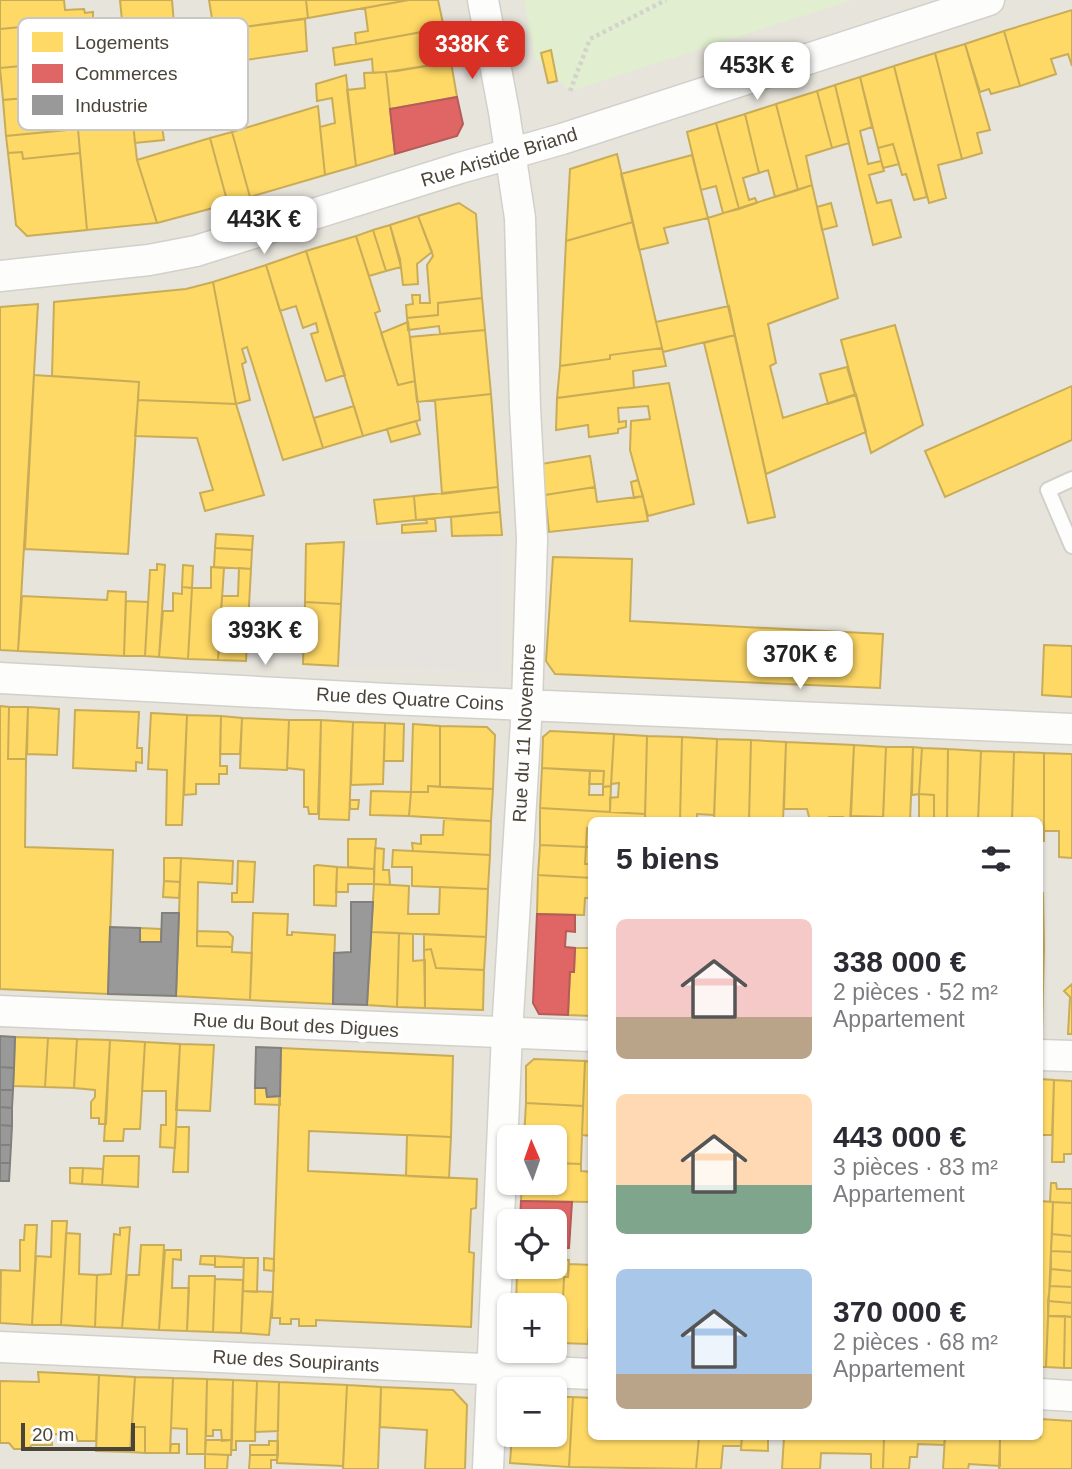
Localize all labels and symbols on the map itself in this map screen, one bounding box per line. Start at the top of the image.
legend [18,18,248,130]
pin: 338K € [415,22,529,81]
text: Logements [75,32,169,53]
pin: 453K € [700,42,814,102]
text: Commerces [75,63,177,84]
text: Industrie [75,95,148,116]
street label: Rue Aristide Briand [418,123,580,191]
pin: 443K € [207,196,321,256]
pin: 393K € [208,608,322,667]
pin: 370K € [743,632,857,691]
street label: Rue du 11 Novembre [509,643,539,823]
street label: Rue des Quatre Coins [316,684,504,714]
street label: Rue du Bout des Digues [193,1009,399,1041]
north arrow [497,1125,567,1195]
street label: Rue des Soupirants [212,1346,380,1376]
scale bar [21,1420,135,1452]

